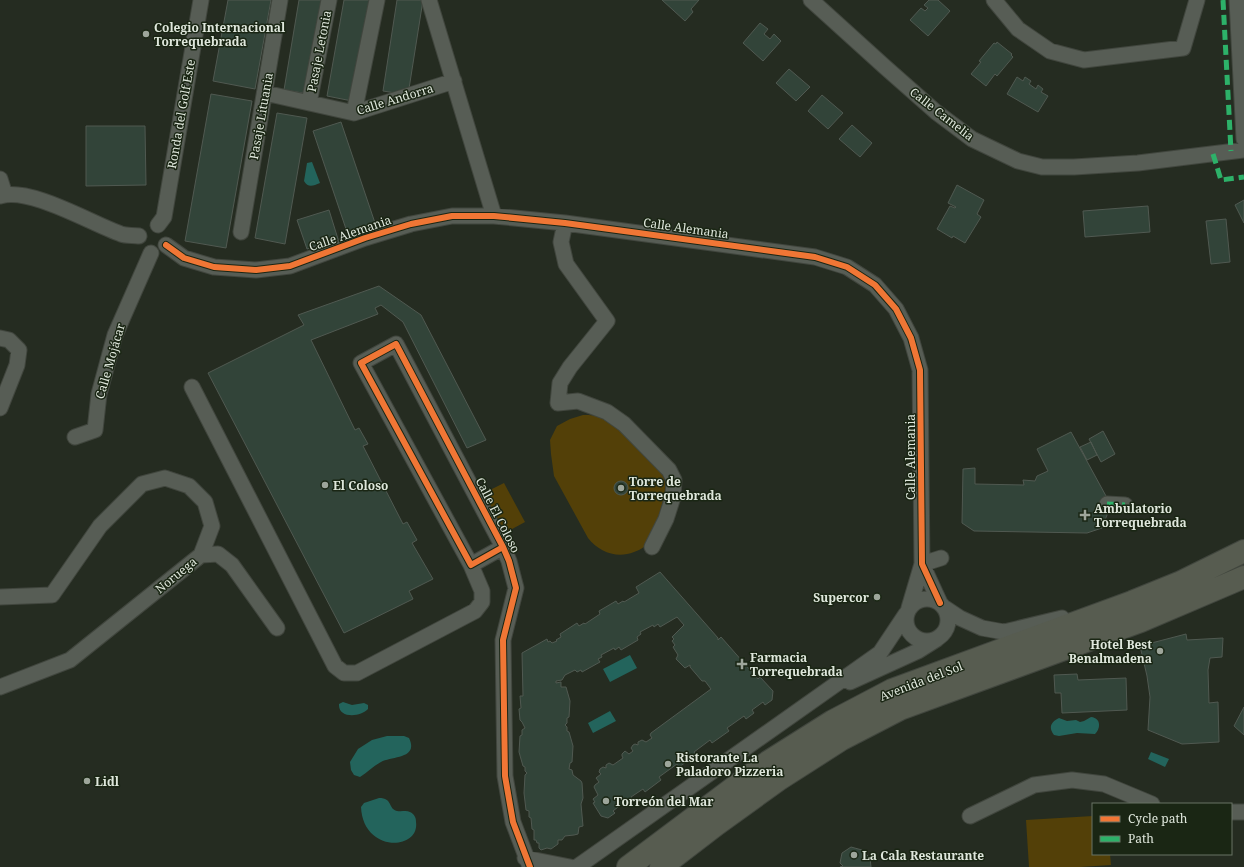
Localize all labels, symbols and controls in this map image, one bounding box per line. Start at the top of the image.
street label: Pasaje Letonia [303,9,335,93]
place label: Colegio Internacional Torrequebrada [154,19,286,50]
marker: Colegio Internacional Torrequebrada [141,29,151,39]
street label: Ronda del Golf Este [163,58,199,170]
street label: Pasaje Lituania [245,71,277,161]
street label: Calle Andorra [355,79,436,119]
street label: Calle Camelia [906,84,978,145]
street label: Calle Alemania [307,211,394,255]
street label: Calle Alemania [642,214,730,242]
street label: Calle Mojácar [91,321,129,401]
street label: Calle Alemania [902,414,919,500]
place label: Torre de Torrequebrada [629,473,722,504]
street label: Calle El Coloso [472,474,524,556]
place label: El Coloso [333,477,388,494]
marker: El Coloso [320,480,330,490]
marker: Torre de Torrequebrada [616,483,626,493]
place label: Ambulatorio Torrequebrada [1094,500,1187,531]
marker: Ambulatorio Torrequebrada [1079,509,1091,521]
street label: Noruega [152,553,201,597]
place label: Supercor [813,589,870,606]
marker: Supercor [872,592,882,602]
place label: Hotel Best Benalmadena [1069,636,1152,667]
marker: Hotel Best Benalmadena [1155,646,1165,656]
place label: Farmacia Torrequebrada [750,649,843,680]
street label: Avenida del Sol [877,657,965,705]
marker: Farmacia Torrequebrada [737,659,747,669]
place label: Ristorante La Paladoro Pizzeria [676,749,783,780]
marker: Ristorante La Paladoro Pizzeria [663,759,673,769]
place label: Lidl [95,773,120,790]
marker: Lidl [82,776,92,786]
place label: Torreón del Mar [614,793,714,810]
marker: Torreón del Mar [601,796,611,806]
legend [1092,803,1232,855]
text: Cycle path [1128,810,1188,827]
text: Path [1128,830,1154,847]
place label: La Cala Restaurante [862,847,984,864]
marker: La Cala Restaurante [849,850,859,860]

